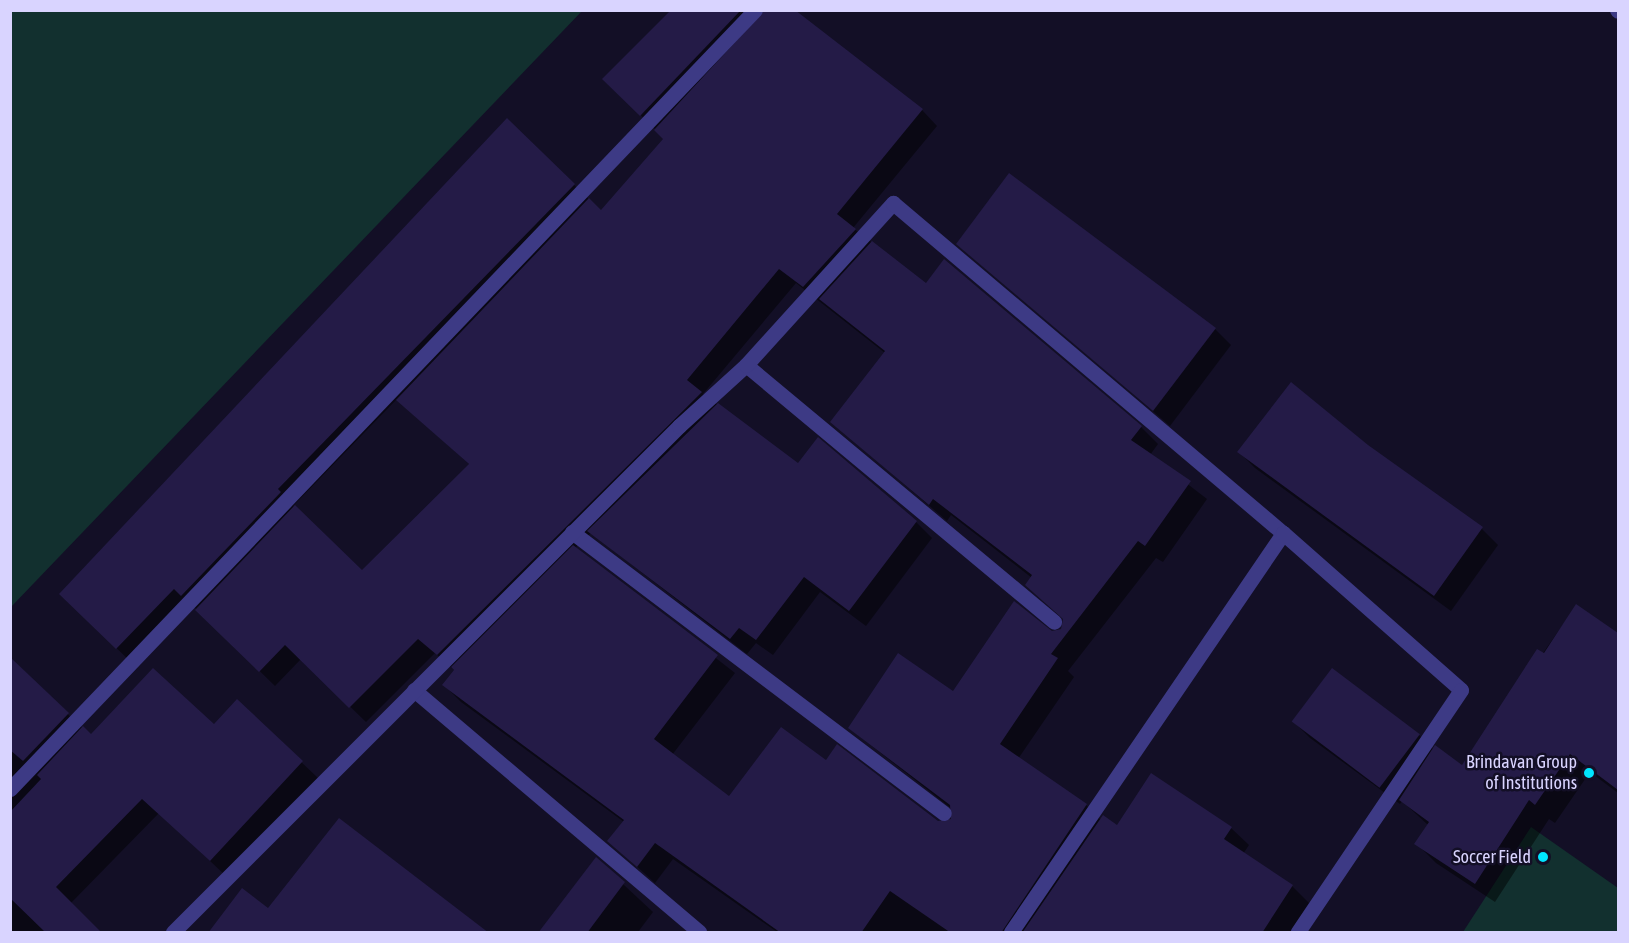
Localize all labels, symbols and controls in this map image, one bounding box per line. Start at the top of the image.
place label: Brindavan Group of Institutions [1466,752,1577,795]
marker: Brindavan Group of Institutions [1582,766,1596,780]
place label: Soccer Field [1453,846,1531,868]
marker: Soccer Field [1536,850,1550,864]

